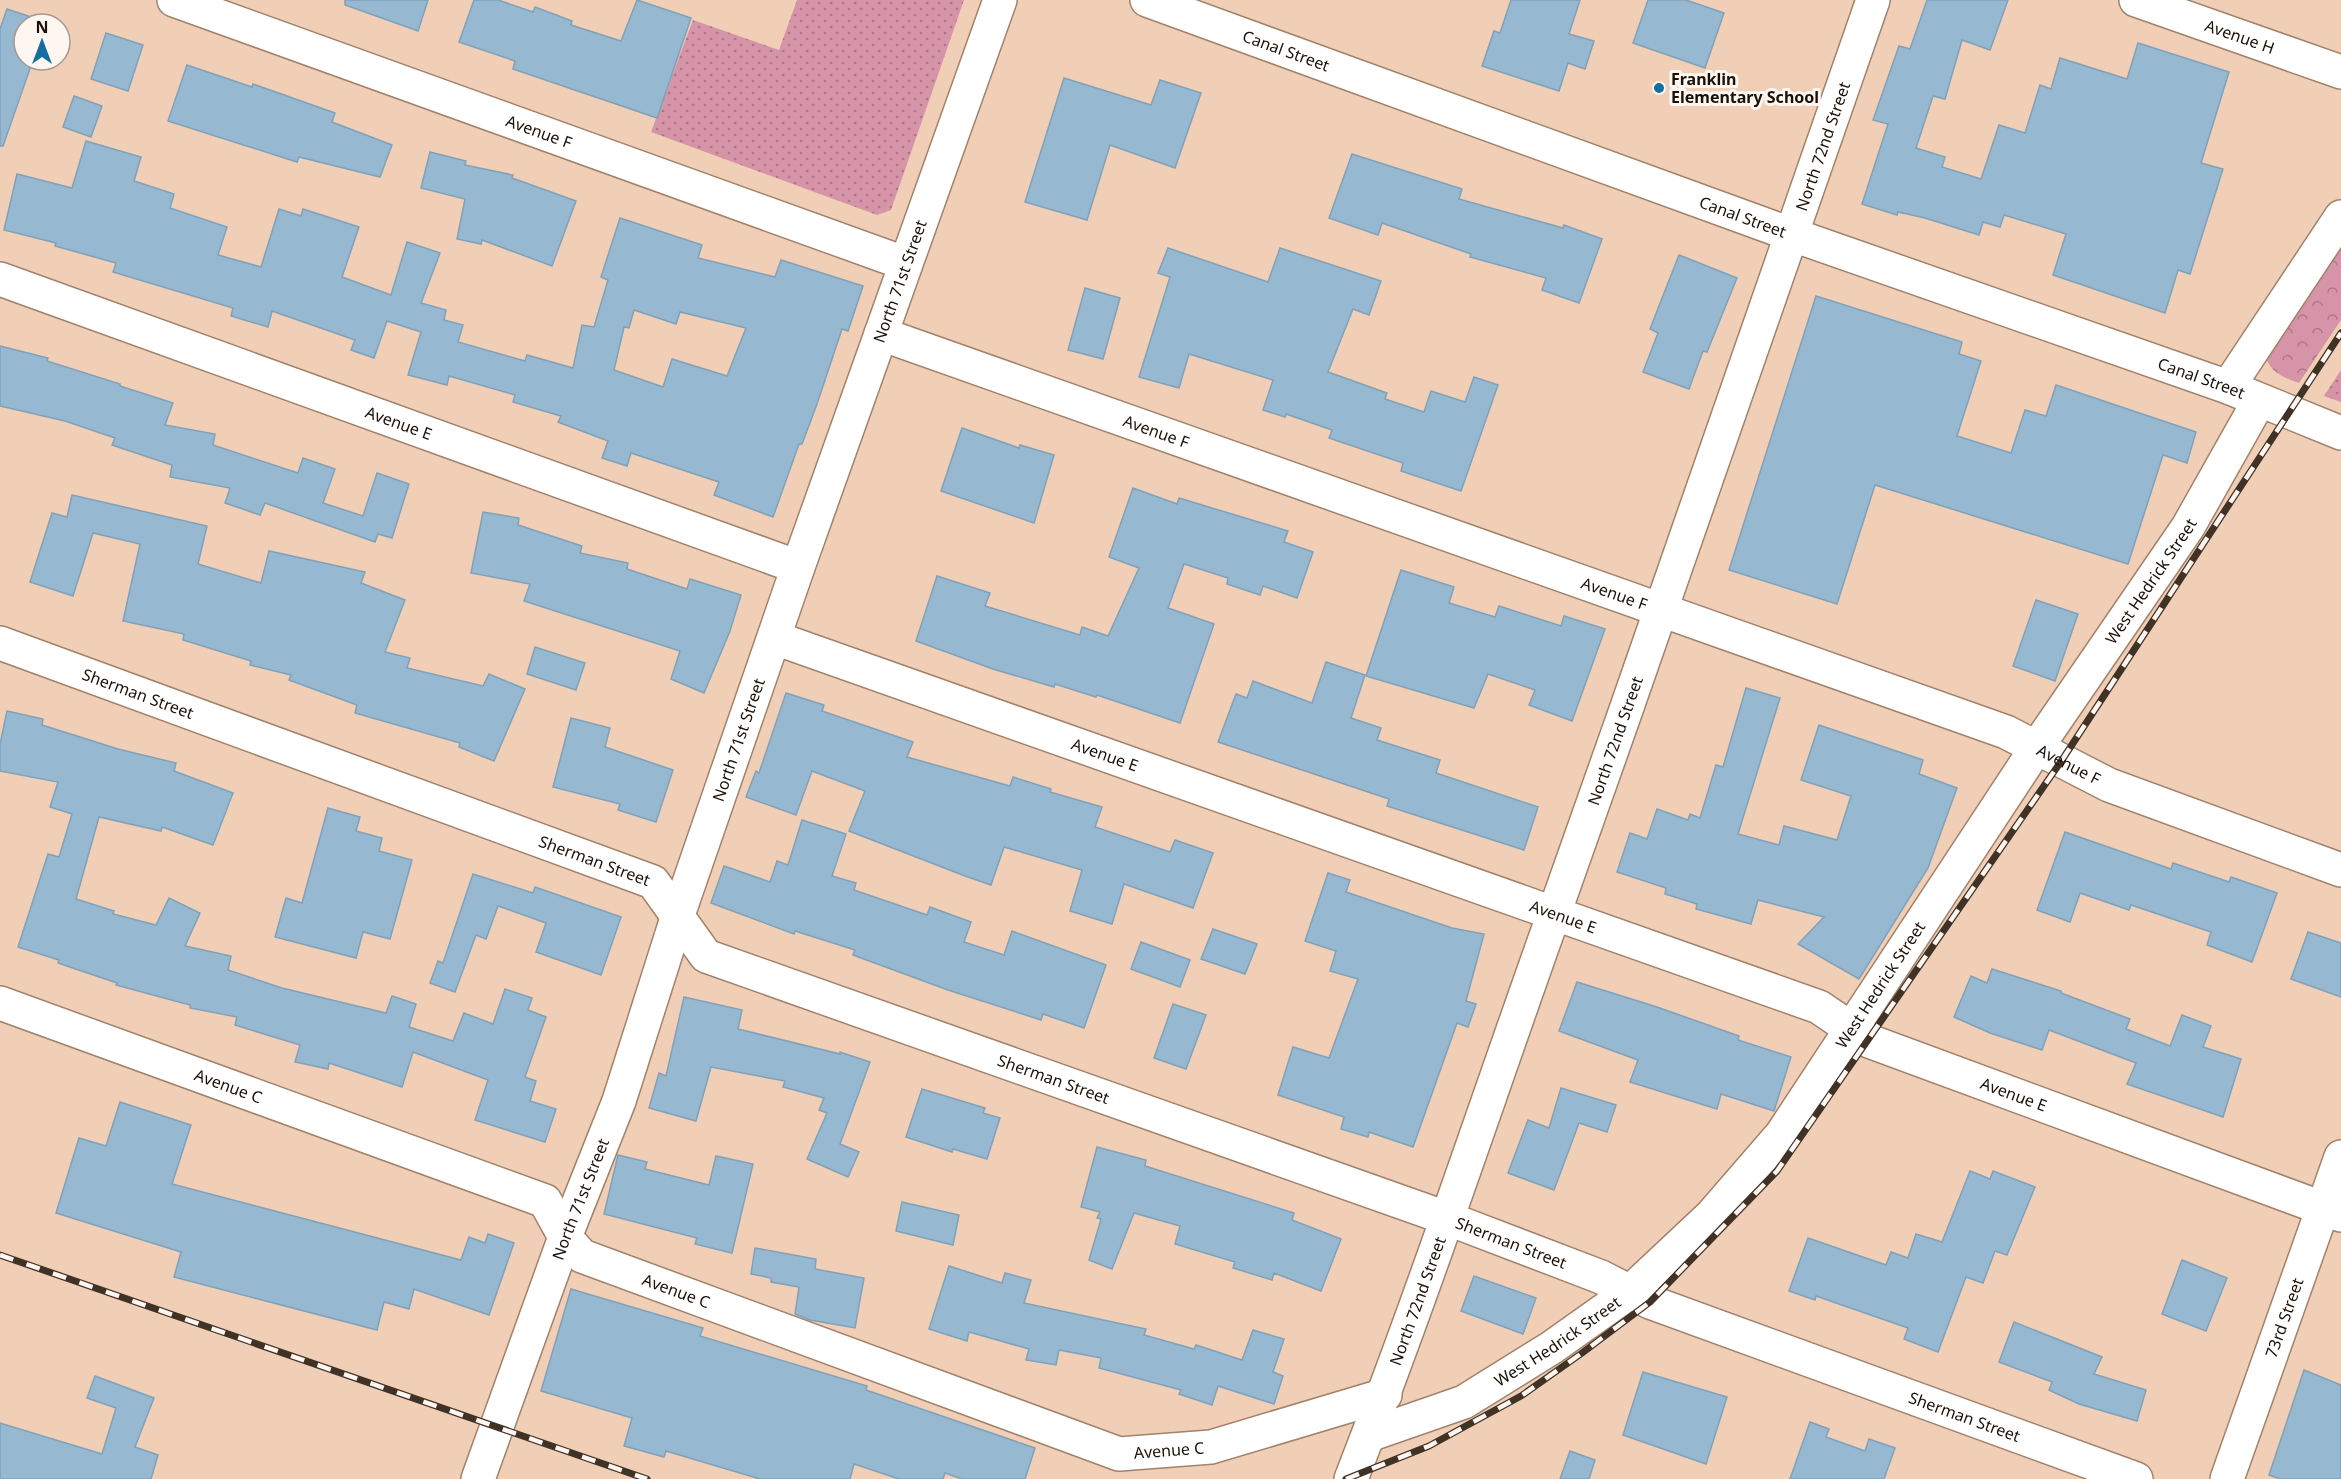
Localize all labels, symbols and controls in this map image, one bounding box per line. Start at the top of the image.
north arrow [12,12,72,72]
street label: Avenue H [2202,14,2278,59]
text: N [35,16,49,38]
street label: Canal Street [1240,25,1333,77]
place label: Franklin Elementary School [1671,68,1819,108]
street label: North 72nd Street [1790,78,1855,214]
marker: Franklin Elementary School [1652,81,1666,95]
street label: Avenue F [503,110,575,154]
street label: Canal Street [1696,191,1790,243]
street label: North 71st Street [868,217,932,346]
street label: Canal Street [2155,352,2248,404]
street label: Avenue E [362,401,435,445]
street label: Avenue F [1120,410,1192,453]
street label: West Hedrick Street [2100,514,2202,648]
street label: Avenue F [1578,572,1651,615]
street label: Sherman Street [79,663,197,724]
street label: North 72nd Street [1582,673,1648,808]
street label: North 71st Street [707,675,770,804]
street label: Avenue E [1069,733,1141,777]
street label: Avenue F [2033,739,2104,790]
street label: Sherman Street [536,830,653,891]
street label: Avenue E [1527,895,1600,939]
street label: West Hedrick Street [1830,917,1930,1053]
street label: Sherman Street [995,1049,1113,1109]
street label: Avenue C [191,1064,265,1108]
street label: Avenue E [1977,1072,2050,1117]
street label: North 71st Street [547,1135,614,1263]
street label: Sherman Street [1452,1212,1570,1274]
street label: North 72nd Street [1384,1233,1451,1368]
street label: Avenue C [639,1268,713,1313]
street label: 73rd Street [2260,1275,2308,1361]
street label: West Hedrick Street [1490,1291,1625,1392]
street label: Sherman Street [1906,1386,2023,1447]
street label: Avenue C [1133,1437,1205,1464]

